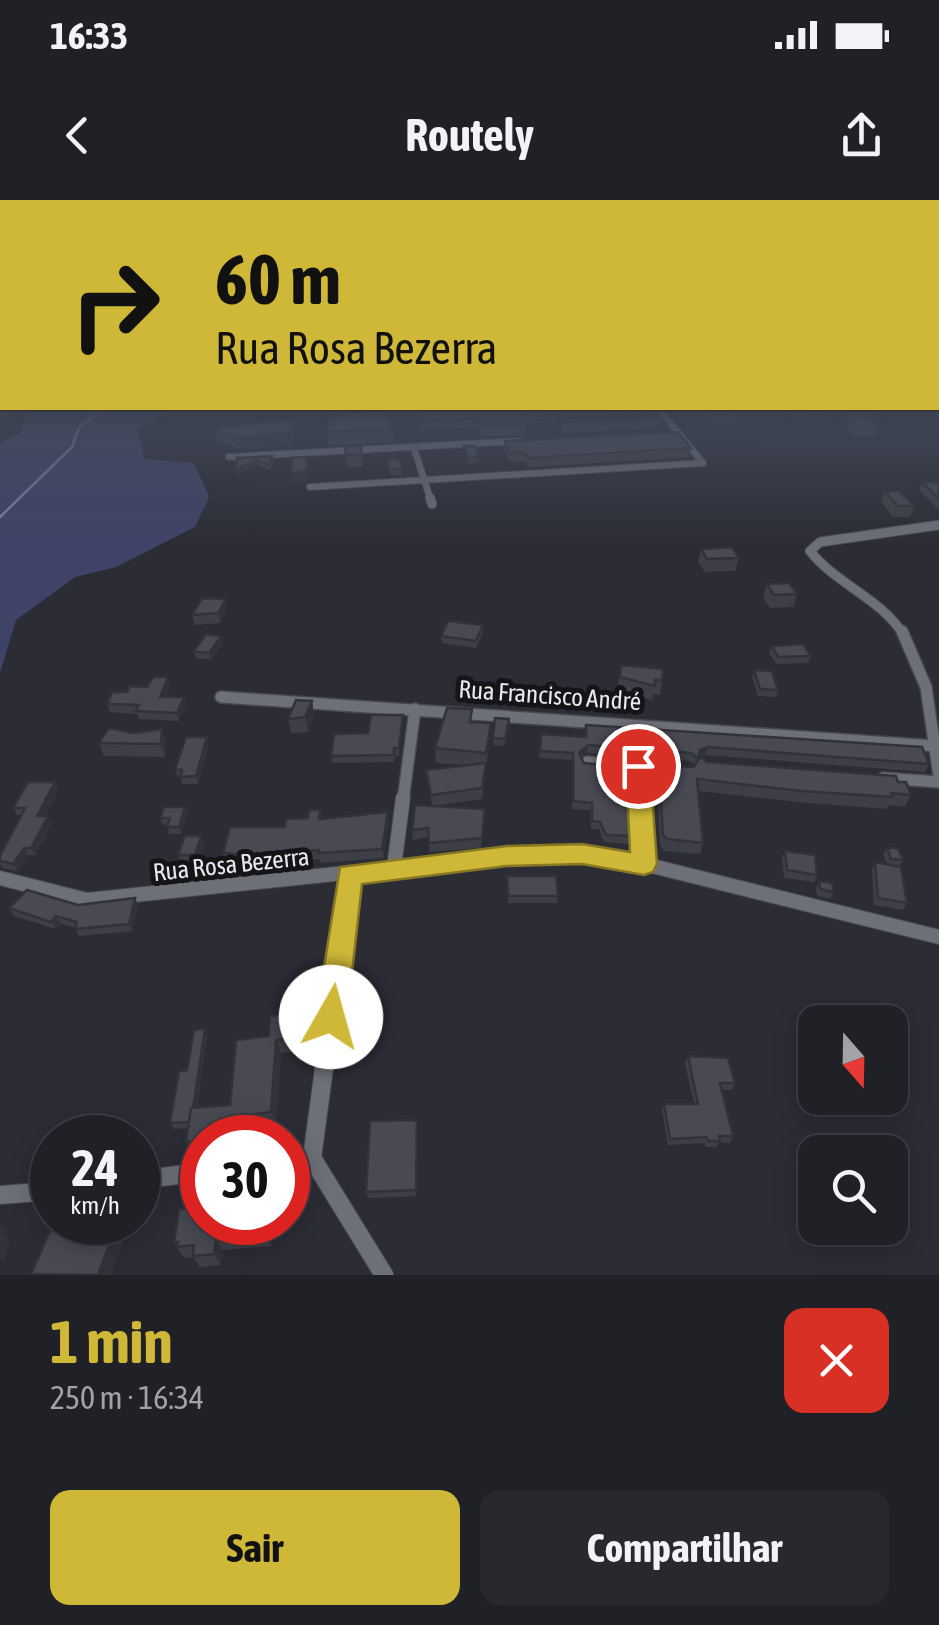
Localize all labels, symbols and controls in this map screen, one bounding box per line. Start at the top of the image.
text: 16:33 [50,14,128,57]
icon: back [50,108,105,163]
icon: share [834,108,889,163]
text: Routely [405,109,534,161]
text: 60 m [215,239,341,319]
icon: right [50,240,180,370]
text: Rua Rosa Bezerra [215,322,497,374]
street label: Rua Francisco André [458,675,642,715]
pin [596,724,681,809]
icon: arrive [611,739,666,794]
street label: Rua Rosa Bezerra [151,842,311,886]
position arrow [279,965,383,1069]
north arrow [798,1005,908,1115]
map controls [798,1005,908,1245]
speed limit sign: 30 [180,1115,310,1245]
button: search [798,1135,908,1245]
text: 24 [71,1139,118,1197]
text: km/h [70,1191,120,1219]
text: 1 min [50,1307,173,1376]
button: close [784,1308,889,1413]
text: 250 m · 16:34 [50,1379,204,1416]
button: Sair [50,1490,460,1605]
button: Compartilhar [480,1490,889,1605]

